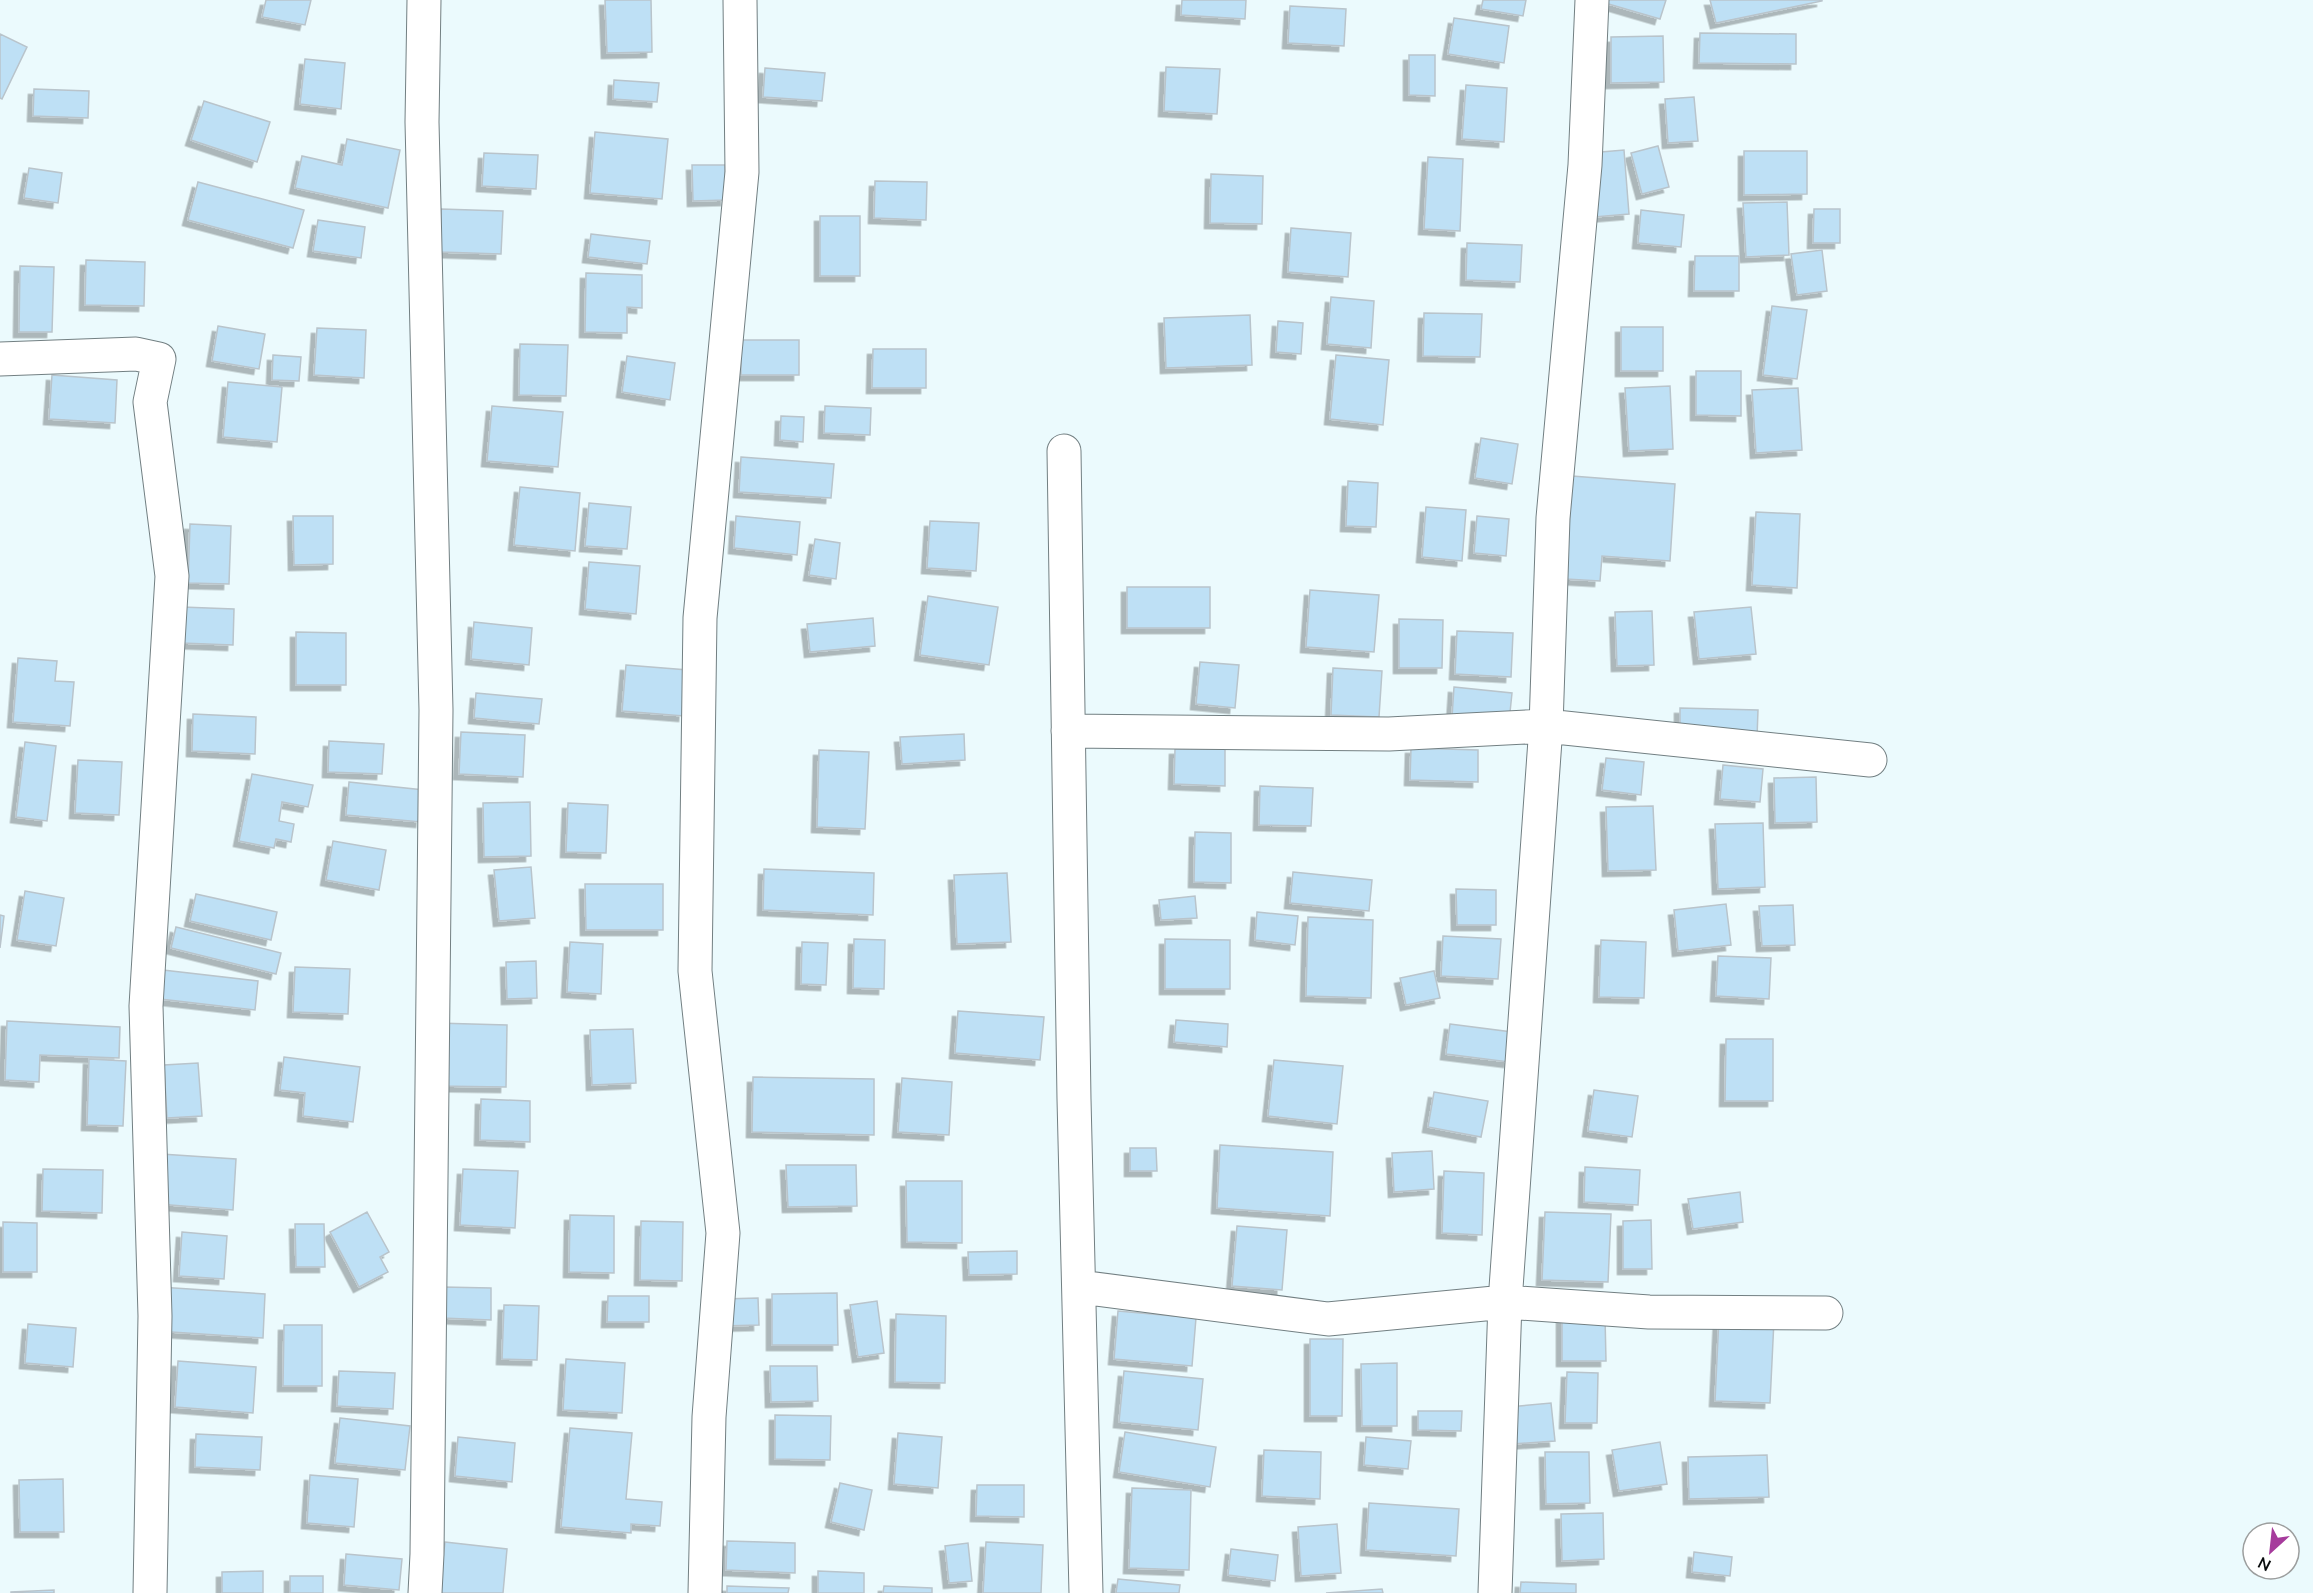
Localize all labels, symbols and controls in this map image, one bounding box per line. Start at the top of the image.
north arrow [2241,1521,2301,1581]
text: N [2254,1551,2275,1576]

